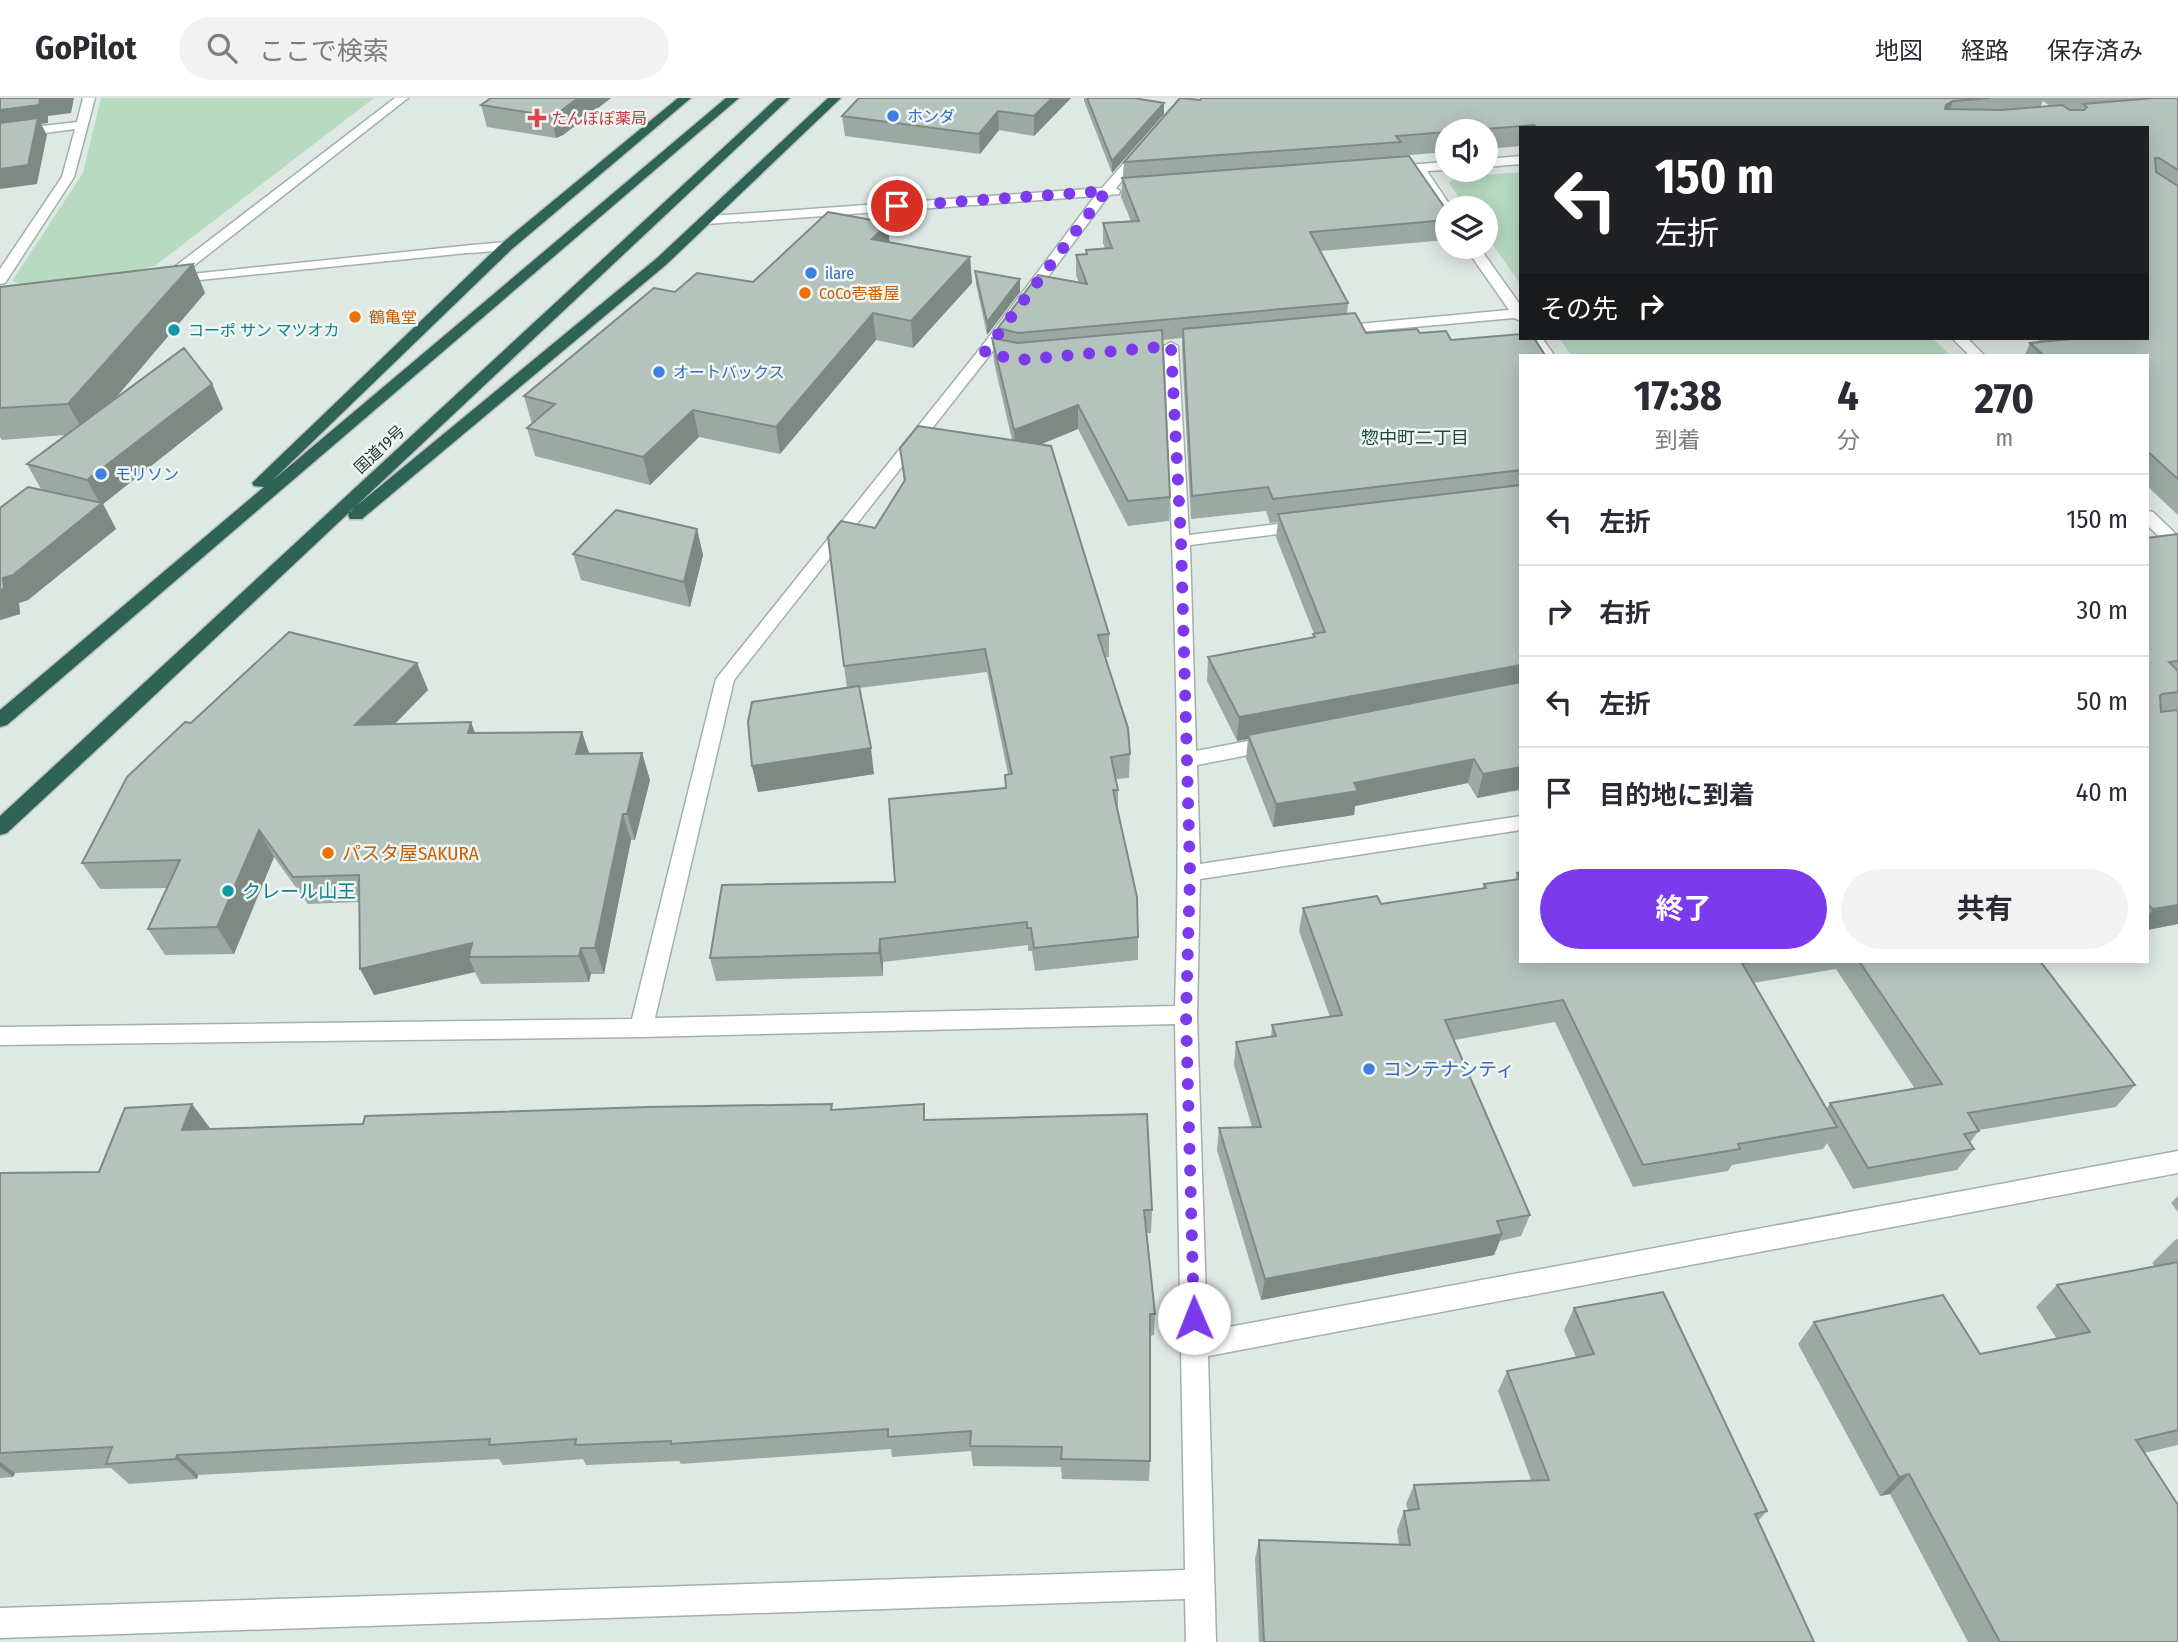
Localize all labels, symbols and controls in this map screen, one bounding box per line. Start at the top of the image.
search box [179,17,669,80]
text: GoPilot [35,28,137,68]
icon: search [203,29,241,67]
text: ここで検索 [259,36,389,67]
text: 地図 [1875,37,1923,65]
text: 経路 [1961,37,2009,65]
text: 保存済み [2047,37,2143,65]
place label: ホンダ [907,107,955,126]
marker: ホンダ [885,108,901,124]
place label: たんぽぽ薬局 [551,109,647,128]
marker: たんぽぽ薬局 [529,110,545,126]
map controls [1435,119,1498,259]
button: sound [1435,119,1498,182]
text: 150 m [1655,147,1774,206]
icon: left [1540,154,1631,245]
pin [867,176,927,236]
icon: arrive [878,187,916,225]
button: layers [1435,196,1498,259]
text: 左折 [1655,214,1719,252]
place label: ilare [825,264,854,283]
marker: ilare [803,265,819,281]
place label: CoCo壱番屋 [819,284,899,303]
marker: CoCo壱番屋 [797,285,813,301]
icon: right [1632,287,1670,325]
text: その先 [1540,294,1618,325]
place label: 鶴亀堂 [369,308,417,327]
marker: 鶴亀堂 [347,309,363,325]
place label: コーポ サン マツオカ [188,321,340,340]
marker: コーポ サン マツオカ [166,322,182,338]
place label: オートバックス [673,363,785,382]
marker: オートバックス [651,364,667,380]
text: 17:38 [1634,371,1722,421]
text: 4 [1837,371,1859,421]
text: 270 [1974,374,2034,424]
street label: 国道19号 [350,421,409,477]
text: m [1995,424,2013,452]
text: 到着 [1655,426,1701,454]
text: 分 [1837,426,1860,454]
district label: 惣中町二丁目 [1361,427,1469,449]
place label: モリソン [115,465,179,484]
marker: モリソン [93,466,109,482]
icon: left [1540,501,1578,539]
text: 150 m [2066,504,2128,535]
text: 左折 [1599,507,1651,538]
icon: right [1540,592,1578,630]
text: 30 m [2077,595,2128,626]
text: 右折 [1599,598,1651,629]
icon: left [1540,683,1578,721]
text: 50 m [2076,686,2128,717]
text: 左折 [1599,689,1651,720]
icon: arrive [1540,774,1578,812]
text: 40 m [2076,777,2128,808]
text: 目的地に到着 [1599,780,1755,811]
place label: パスタ屋SAKURA [342,842,479,865]
marker: パスタ屋SAKURA [320,845,336,861]
button: 終了 [1540,869,1827,949]
button: 共有 [1841,869,2128,949]
place label: クレール山王 [242,880,356,903]
marker: クレール山王 [220,883,236,899]
place label: コンテナシティ [1383,1058,1515,1081]
marker: コンテナシティ [1361,1061,1377,1077]
position arrow [1157,1281,1231,1355]

